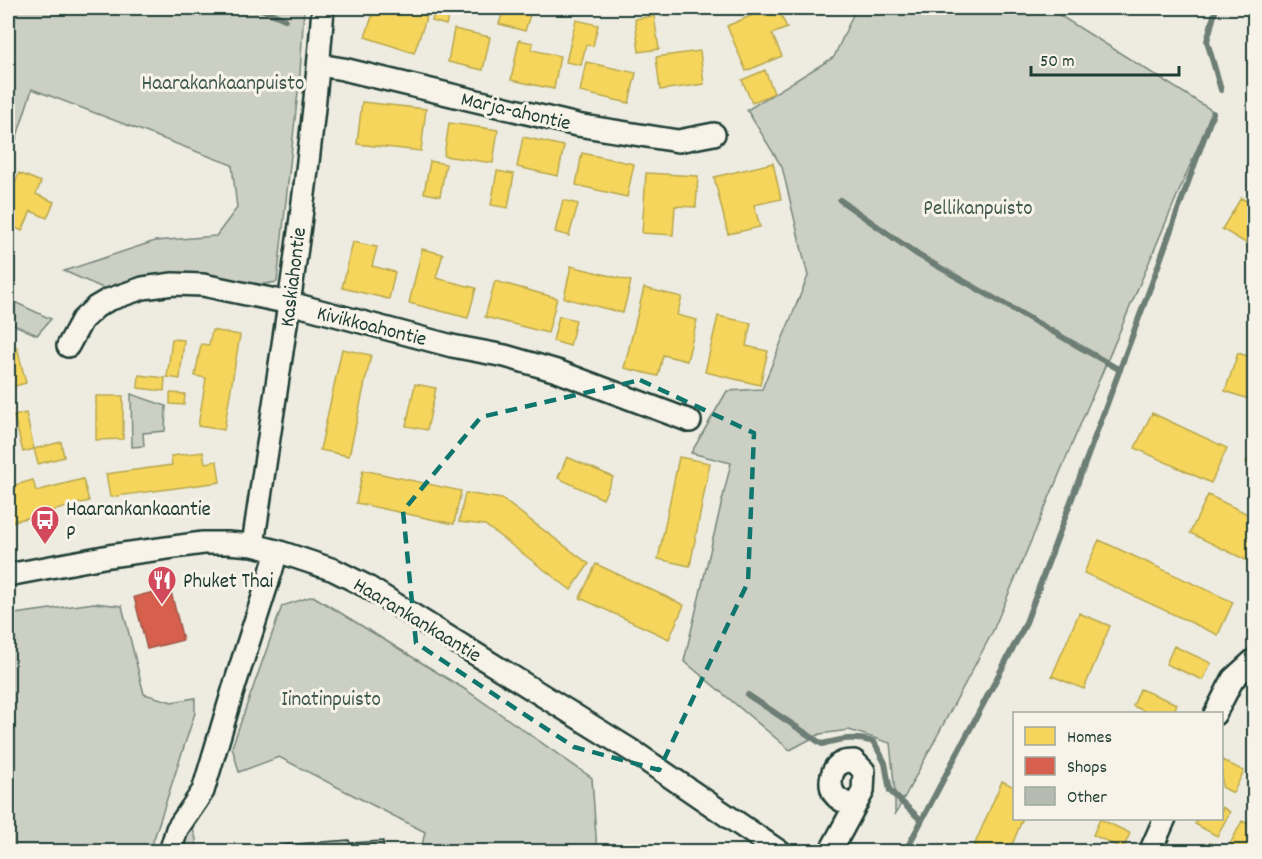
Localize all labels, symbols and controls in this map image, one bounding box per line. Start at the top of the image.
scale bar [1031,39,1180,77]
text: 50 m [1040,50,1075,75]
park label: Haarakankaanpuisto [142,70,304,100]
street label: Marja-ahontie [457,86,573,140]
park label: Pellikanpuisto [923,195,1033,225]
street label: Kaskiahontie [274,226,316,329]
street label: Kivikkoahontie [313,300,429,356]
place label: Haarankankaantie P [66,496,211,550]
bus stop icon: Haarankankaantie P [29,504,61,546]
restaurant icon: Phuket Thai [146,564,178,606]
place label: Phuket Thai [183,568,273,598]
street label: Haarankankaantie [347,571,486,672]
park label: Iinatinpuisto [281,686,381,716]
legend [1013,712,1223,820]
text: Homes [1067,726,1112,751]
text: Shops [1067,756,1107,781]
text: Other [1067,786,1107,811]

